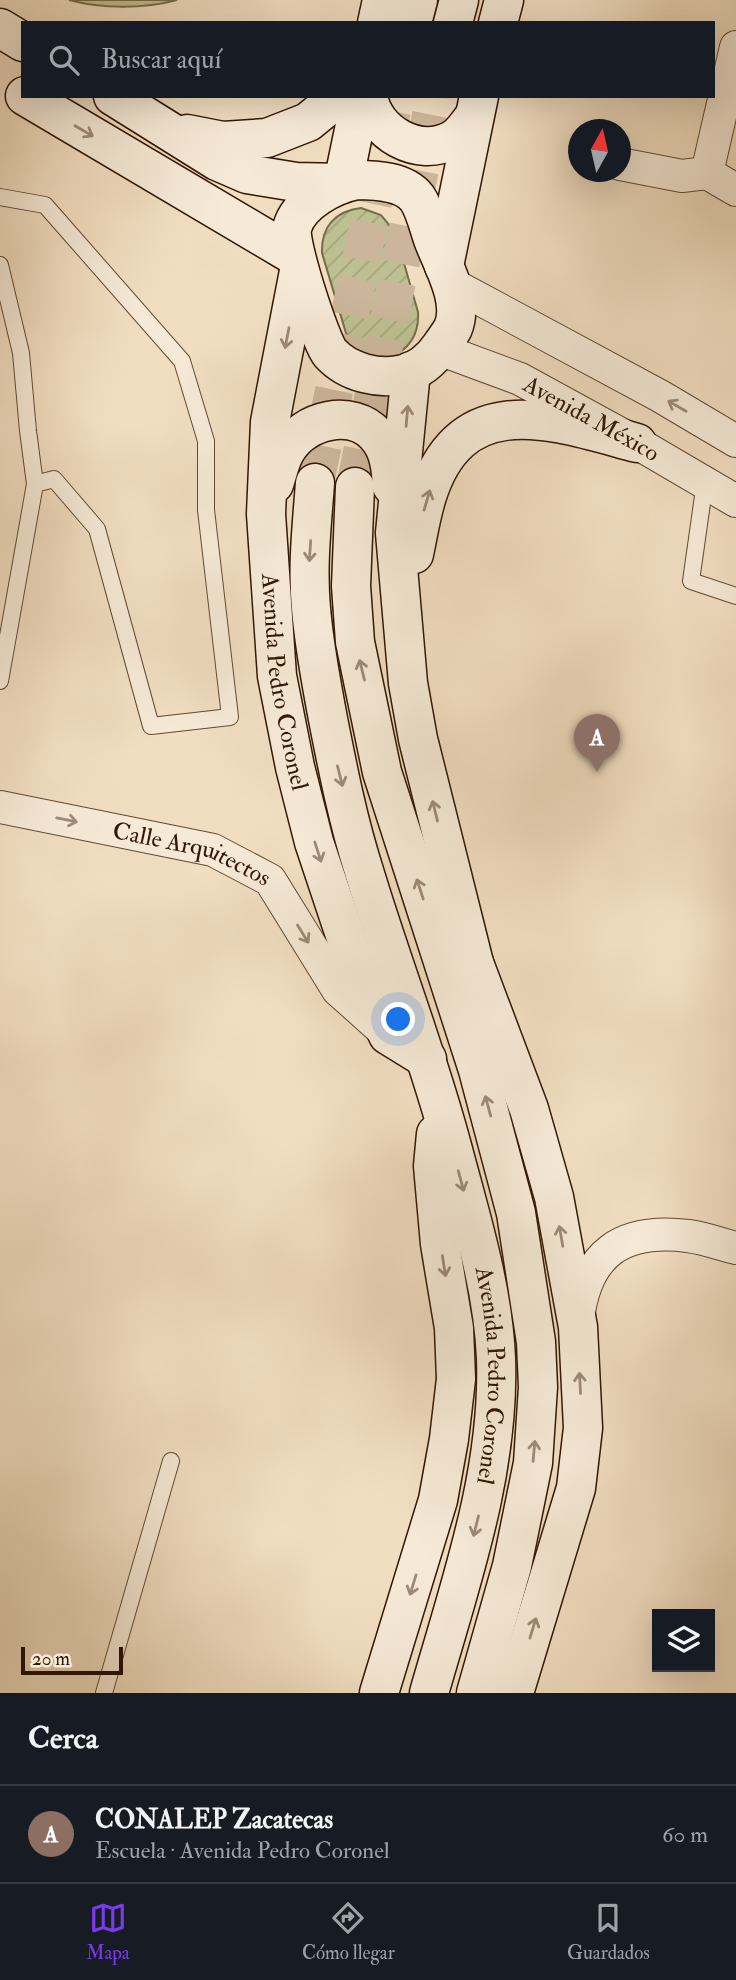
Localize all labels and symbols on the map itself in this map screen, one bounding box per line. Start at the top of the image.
north arrow [568,119,631,182]
one-way arrow [73,125,94,138]
one-way arrow [279,326,293,349]
street label: Avenida México [517,368,665,468]
one-way arrow [668,399,688,413]
one-way arrow [401,405,414,428]
one-way arrow [421,489,434,512]
one-way arrow [303,539,316,562]
street label: Avenida Pedro Coronel [255,571,316,794]
one-way arrow [355,659,368,682]
pin: A [574,714,620,772]
one-way arrow [334,764,347,787]
one-way arrow [428,800,441,823]
one-way arrow [55,814,78,828]
street label: Calle Arquitectos [110,815,276,893]
one-way arrow [312,841,325,863]
one-way arrow [413,879,425,901]
one-way arrow [296,923,310,943]
your location [381,1002,415,1036]
one-way arrow [481,1095,494,1118]
one-way arrow [456,1170,469,1192]
one-way arrow [554,1225,567,1248]
one-way arrow [438,1254,451,1276]
street label: Avenida Pedro Coronel [468,1263,512,1487]
one-way arrow [574,1371,587,1394]
one-way arrow [528,1440,541,1463]
one-way arrow [469,1514,482,1537]
one-way arrow [406,1574,419,1596]
one-way arrow [528,1617,541,1639]
scale bar [21,1644,122,1676]

